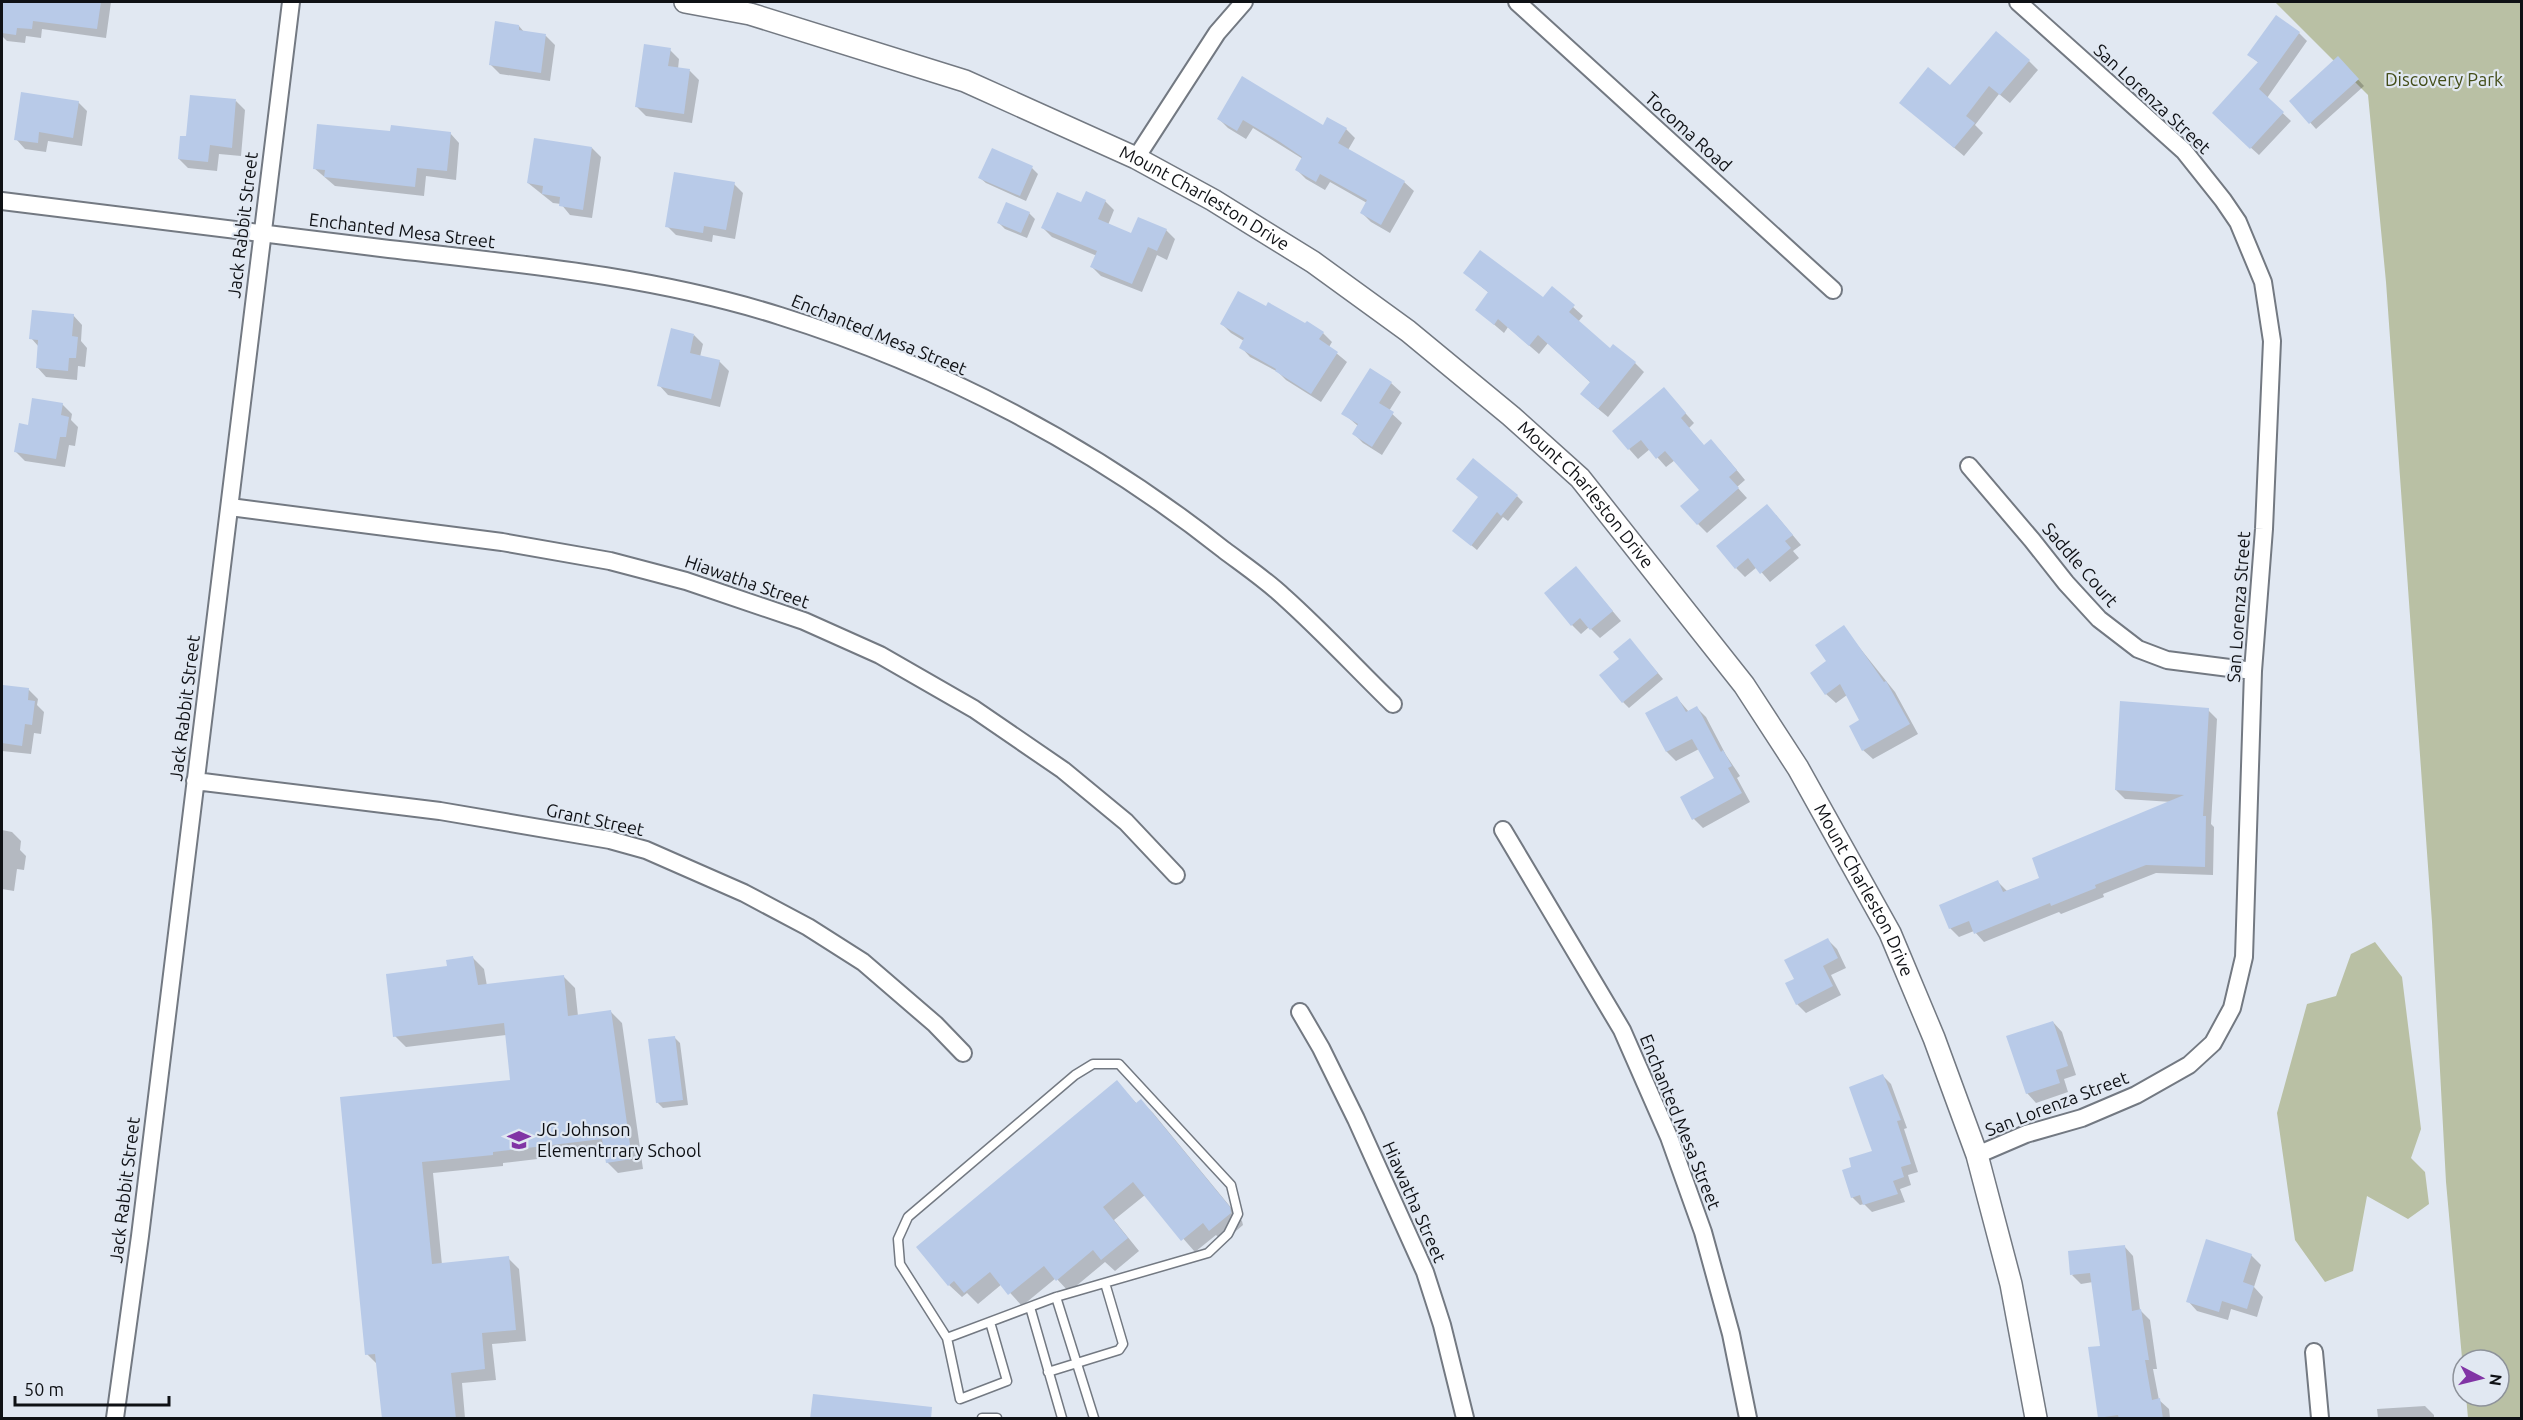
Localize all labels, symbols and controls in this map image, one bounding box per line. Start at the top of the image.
street label: San Lorenza Street [2090,39,2215,157]
park label: Discovery Park [2385,69,2503,89]
street label: Tocoma Road [1642,87,1736,175]
street label: Mount Charleston Drive [1117,141,1293,254]
street label: Jack Rabbit Street [223,151,261,299]
street label: Enchanted Mesa Street [308,209,496,251]
street label: Enchanted Mesa Street [789,290,970,378]
street label: Mount Charleston Drive [1514,416,1658,572]
street label: Saddle Court [2039,518,2123,610]
street label: San Lorenza Street [2223,531,2253,683]
street label: Hiawatha Street [682,550,812,612]
street label: Jack Rabbit Street [165,634,203,782]
street label: Grant Street [544,799,646,839]
street label: Mount Charleston Drive [1811,800,1918,979]
street label: Enchanted Mesa Street [1637,1031,1725,1212]
street label: San Lorenza Street [1982,1067,2131,1140]
street label: Jack Rabbit Street [105,1116,143,1264]
place label: JG Johnson Elementrrary School [537,1119,702,1160]
school or university icon: JG Johnson Elementrrary School [506,1127,532,1153]
street label: Hiawatha Street [1379,1138,1451,1265]
north arrow [2451,1348,2511,1408]
scale bar [15,1369,170,1407]
text: N [2486,1373,2506,1387]
text: 50 m [24,1379,64,1399]

